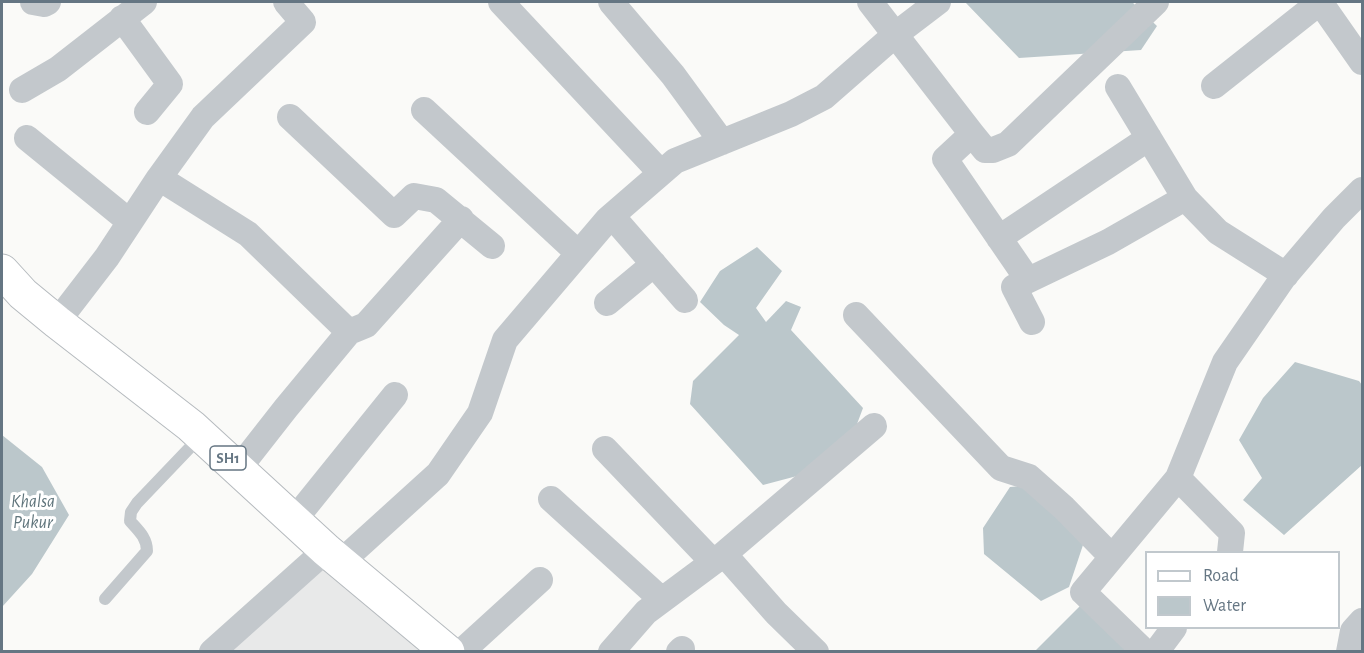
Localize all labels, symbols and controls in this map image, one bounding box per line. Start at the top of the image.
road number: SH1 [210,446,246,470]
water label: Khalsa Pukur [11,491,55,534]
legend [1145,551,1340,629]
text: Road [1203,567,1239,585]
text: Water [1203,597,1246,615]

